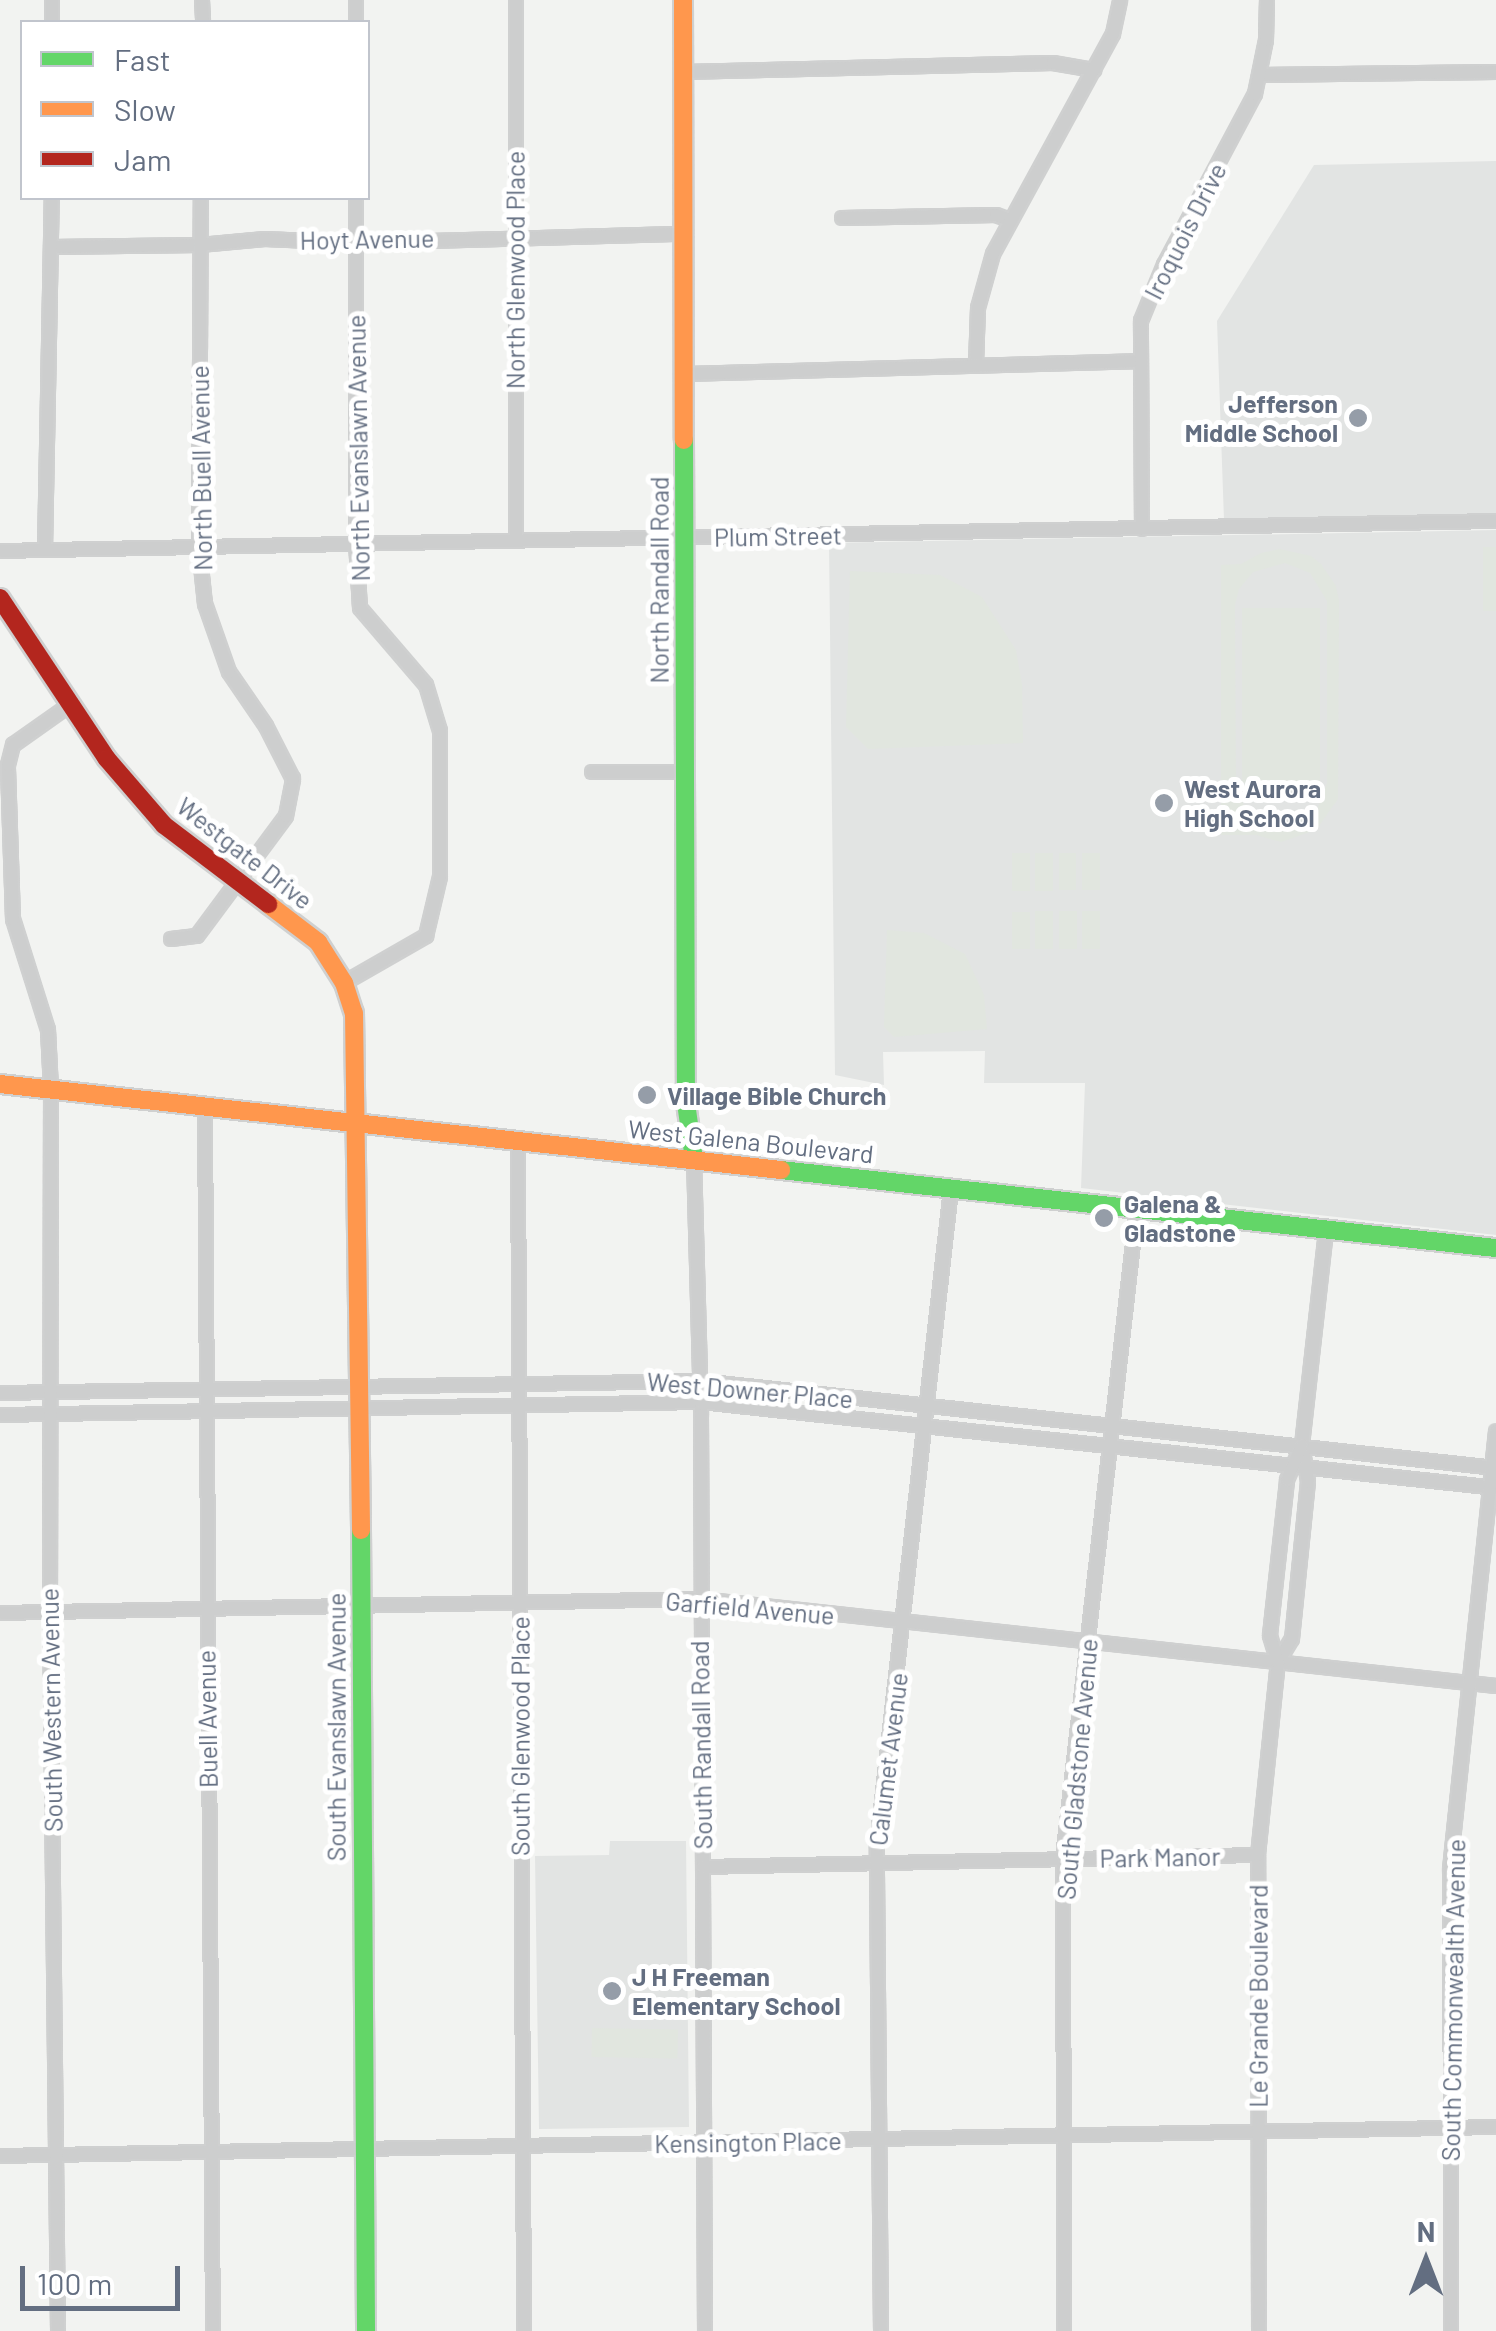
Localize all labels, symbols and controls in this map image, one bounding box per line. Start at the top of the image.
legend [20,20,370,200]
text: Fast [114,41,171,77]
text: Slow [114,91,176,127]
text: Jam [114,141,171,177]
street label: North Glenwood Place [500,151,530,389]
street label: Iroquois Drive [1138,158,1232,304]
street label: Hoyt Avenue [299,223,435,255]
street label: North Evanslawn Avenue [341,314,375,582]
street label: North Buell Avenue [184,365,218,571]
place label: Jefferson Middle School [1185,389,1338,448]
marker: Jefferson Middle School [1347,407,1369,429]
street label: North Randall Road [644,476,674,684]
street label: Plum Street [714,520,842,552]
place label: West Aurora High School [1184,774,1321,833]
street label: Westgate Drive [171,791,319,915]
marker: West Aurora High School [1153,792,1175,814]
place label: Village Bible Church [667,1080,886,1110]
marker: Village Bible Church [636,1084,658,1106]
street label: West Galena Boulevard [627,1113,875,1169]
place label: Galena & Gladstone [1124,1189,1236,1248]
marker: Galena & Gladstone [1093,1207,1115,1229]
street label: West Downer Place [646,1366,854,1414]
street label: Garfield Avenue [664,1586,836,1630]
street label: South Western Avenue [34,1588,68,1832]
street label: South Evanslawn Avenue [321,1593,351,1861]
street label: South Glenwood Place [505,1616,535,1856]
street label: South Gladstone Avenue [1051,1637,1103,1901]
street label: South Randall Road [684,1640,718,1850]
street label: Buell Avenue [191,1650,223,1788]
street label: Calumet Avenue [863,1671,913,1847]
street label: South Commonwealth Avenue [1435,1839,1471,2161]
street label: Park Manor [1099,1841,1221,1873]
street label: Le Grande Boulevard [1243,1884,1273,2108]
place label: J H Freeman Elementary School [632,1962,840,2021]
marker: J H Freeman Elementary School [601,1980,623,2002]
street label: Kensington Place [654,2125,842,2159]
north arrow [1376,2211,1476,2311]
text: N [1417,2214,1435,2248]
scale bar [25,2246,185,2308]
text: 100 m [37,2265,112,2301]

